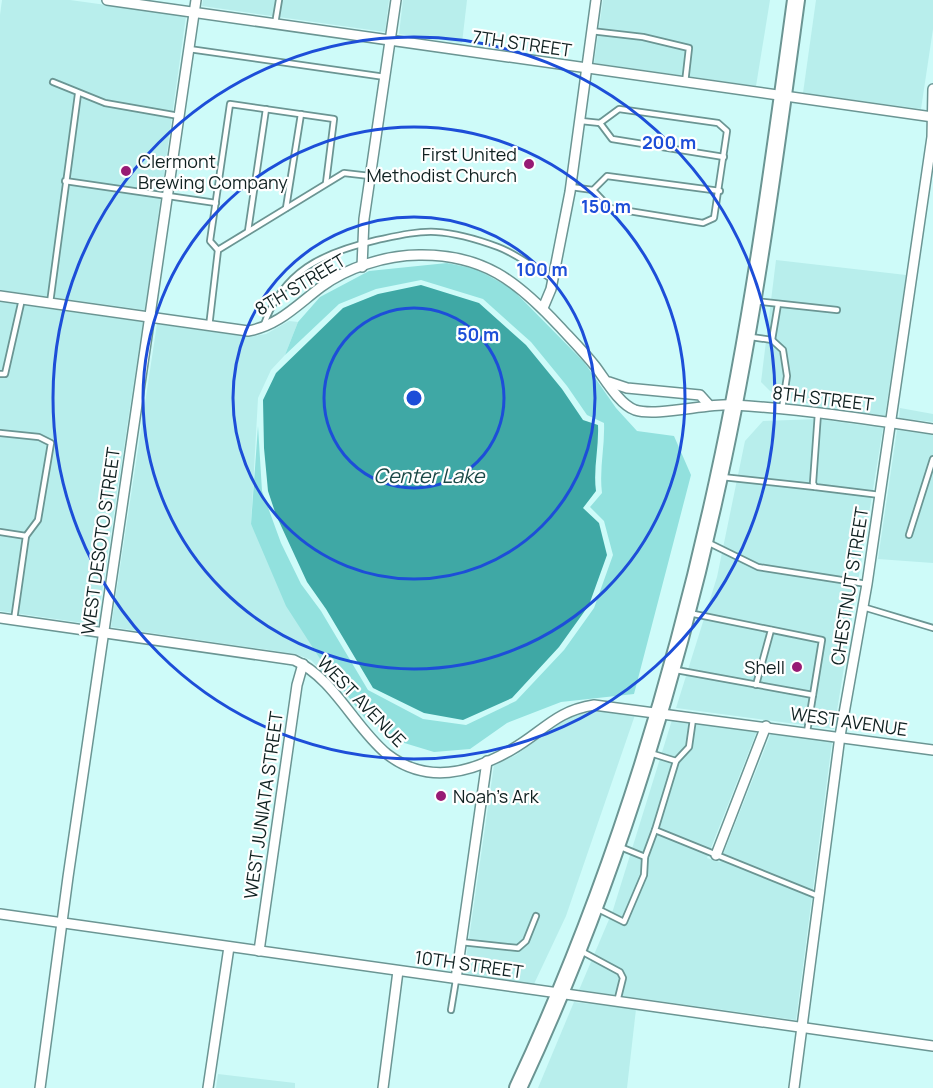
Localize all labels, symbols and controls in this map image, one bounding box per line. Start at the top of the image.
street label: 7TH STREET [471,24,574,62]
text: 200 m [642,130,696,154]
place label: First United Methodist Church [366,142,517,187]
place label: Clermont Brewing Company [138,149,288,194]
marker: First United Methodist Church [522,157,536,171]
marker: Clermont Brewing Company [119,164,133,178]
text: 150 m [581,194,631,218]
street label: 8TH STREET [250,247,350,320]
text: 100 m [516,257,568,281]
text: 50 m [457,322,499,346]
street label: 8TH STREET [771,380,875,416]
centre of rings [404,388,424,408]
street label: WEST DESOTO STREET [75,446,125,636]
water label: Center Lake [374,462,486,489]
street label: CHESTNUT STREET [825,505,873,667]
street label: WEST AVENUE [312,650,412,752]
place label: Shell [744,655,785,679]
marker: Shell [790,660,804,674]
street label: WEST AVENUE [789,701,909,741]
street label: WEST JUNIATA STREET [238,709,288,900]
place label: Noah's Ark [453,784,540,808]
marker: Noah's Ark [434,789,448,803]
street label: 10TH STREET [413,945,525,984]

